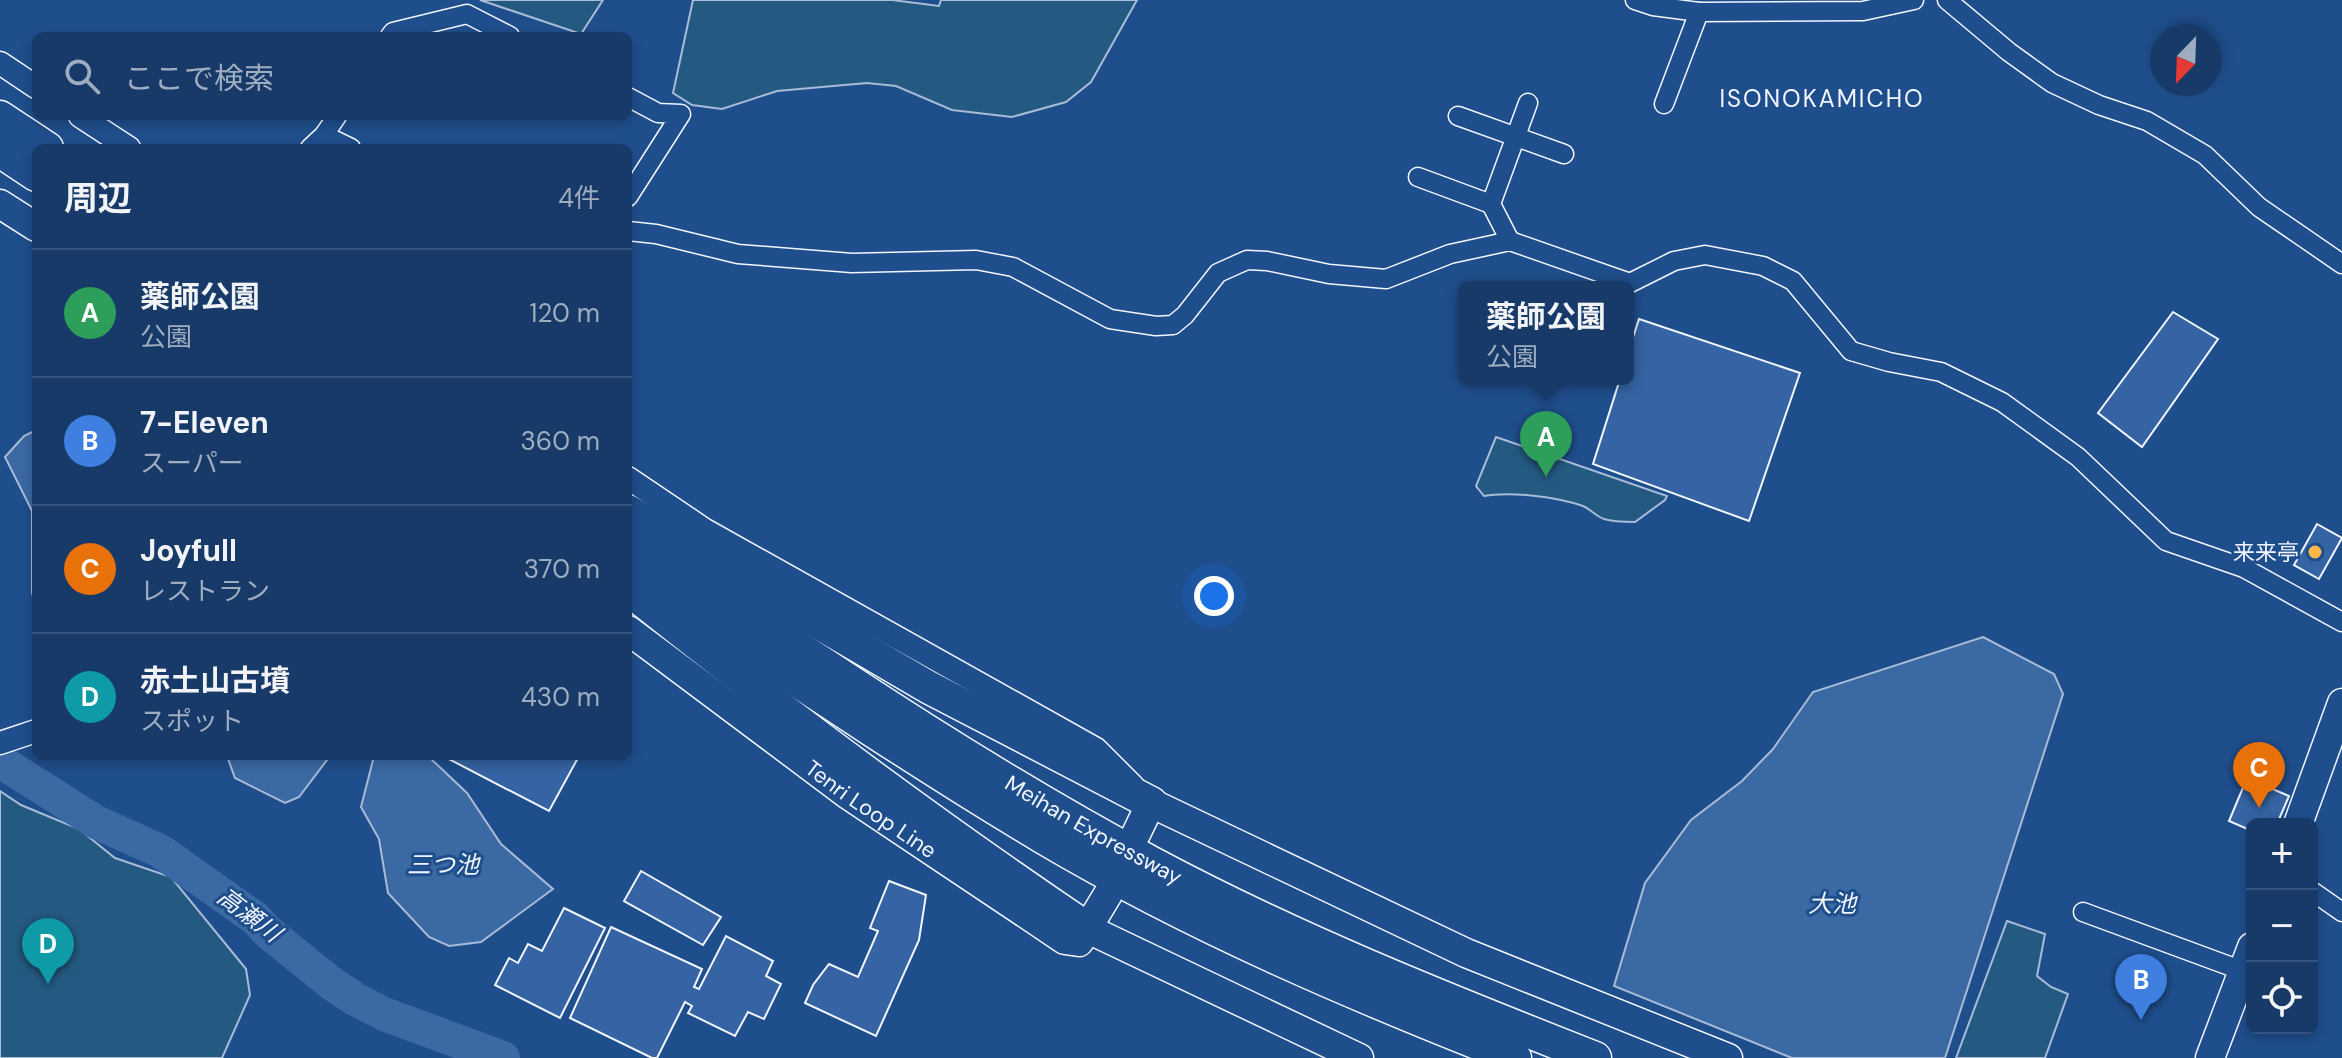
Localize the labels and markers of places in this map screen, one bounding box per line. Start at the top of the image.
pin: A [1520,411,1572,477]
place label: 来来亭 [2233,538,2299,567]
marker: 来来亭 [2306,543,2324,561]
pin: C [2233,742,2285,808]
pin: D [22,918,74,984]
pin: B [2115,954,2167,1020]

